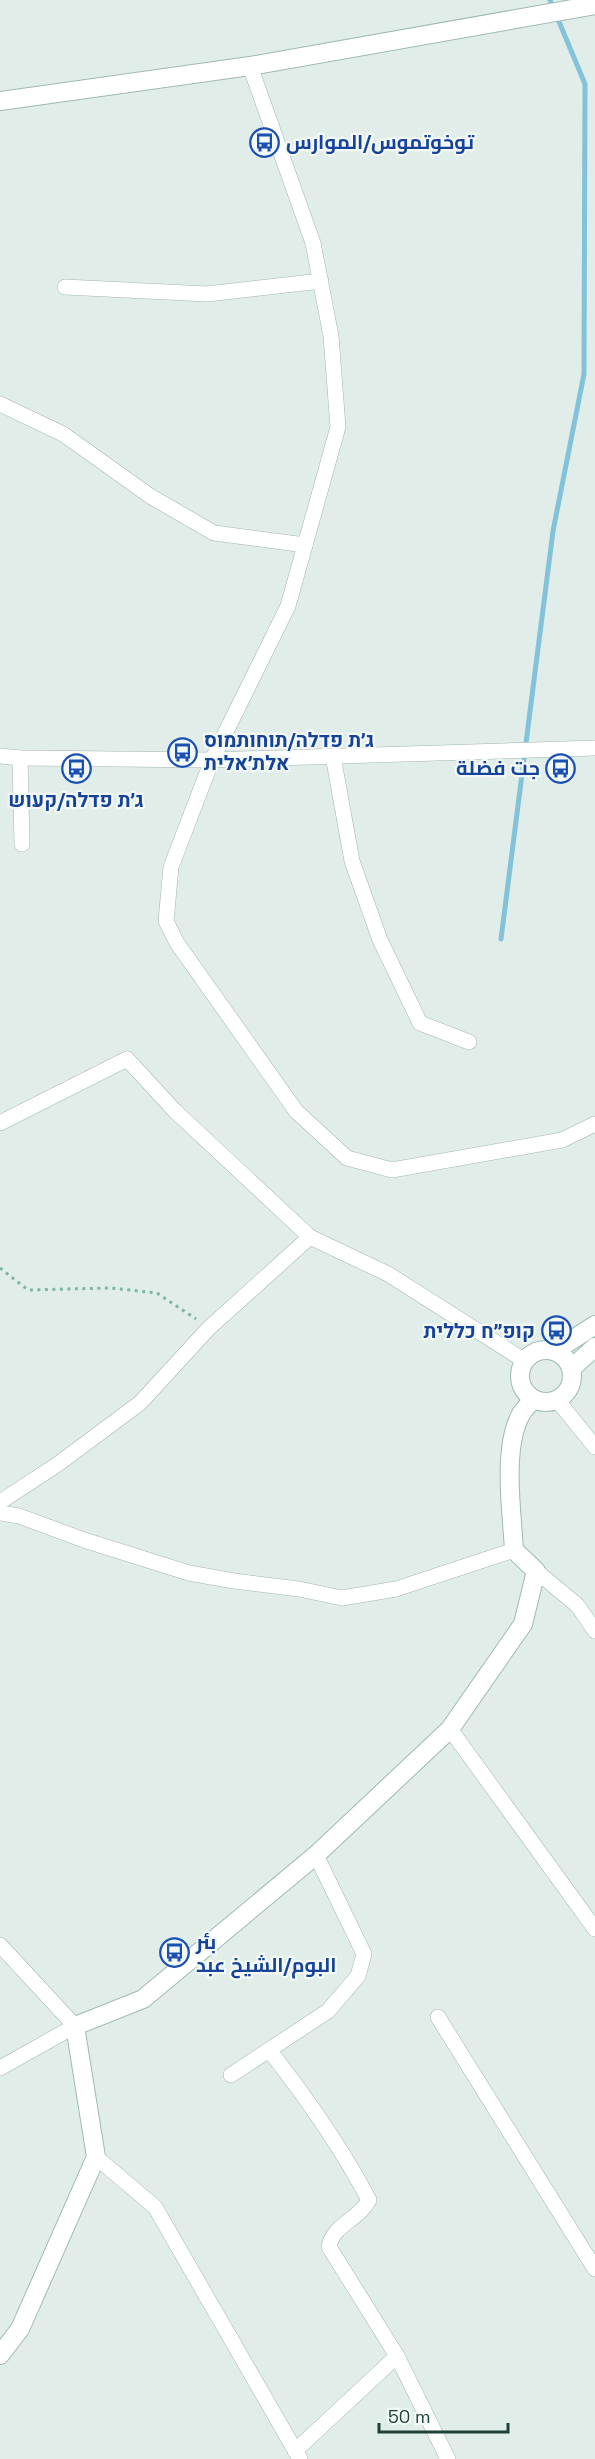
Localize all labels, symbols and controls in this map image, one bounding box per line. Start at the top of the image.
bus stop icon: توخوتموس/الموارس [249,126,281,158]
place label: توخوتموس/الموارس [286,129,475,155]
place label: ג׳ת פדלה/תוחותמוס אלת׳אלית [204,727,374,776]
bus stop icon: ג׳ת פדלה/תוחותמוס אלת׳אלית [167,736,199,768]
bus stop icon: جت فضلة [545,752,577,784]
bus stop icon: ג׳ת פדלה/קעוש [60,753,92,785]
place label: جت فضلة [456,755,540,781]
place label: ג׳ת פדלה/קעוש [8,787,144,813]
bus stop icon: קופ״ח כללית [540,1315,572,1347]
place label: קופ״ח כללית [424,1318,535,1344]
place label: بئر البوم/الشيخ عبد [195,1929,336,1979]
bus stop icon: بئر البوم/الشيخ عبد [159,1937,191,1969]
scale bar [379,2396,508,2434]
text: 50 m [388,2405,430,2428]

